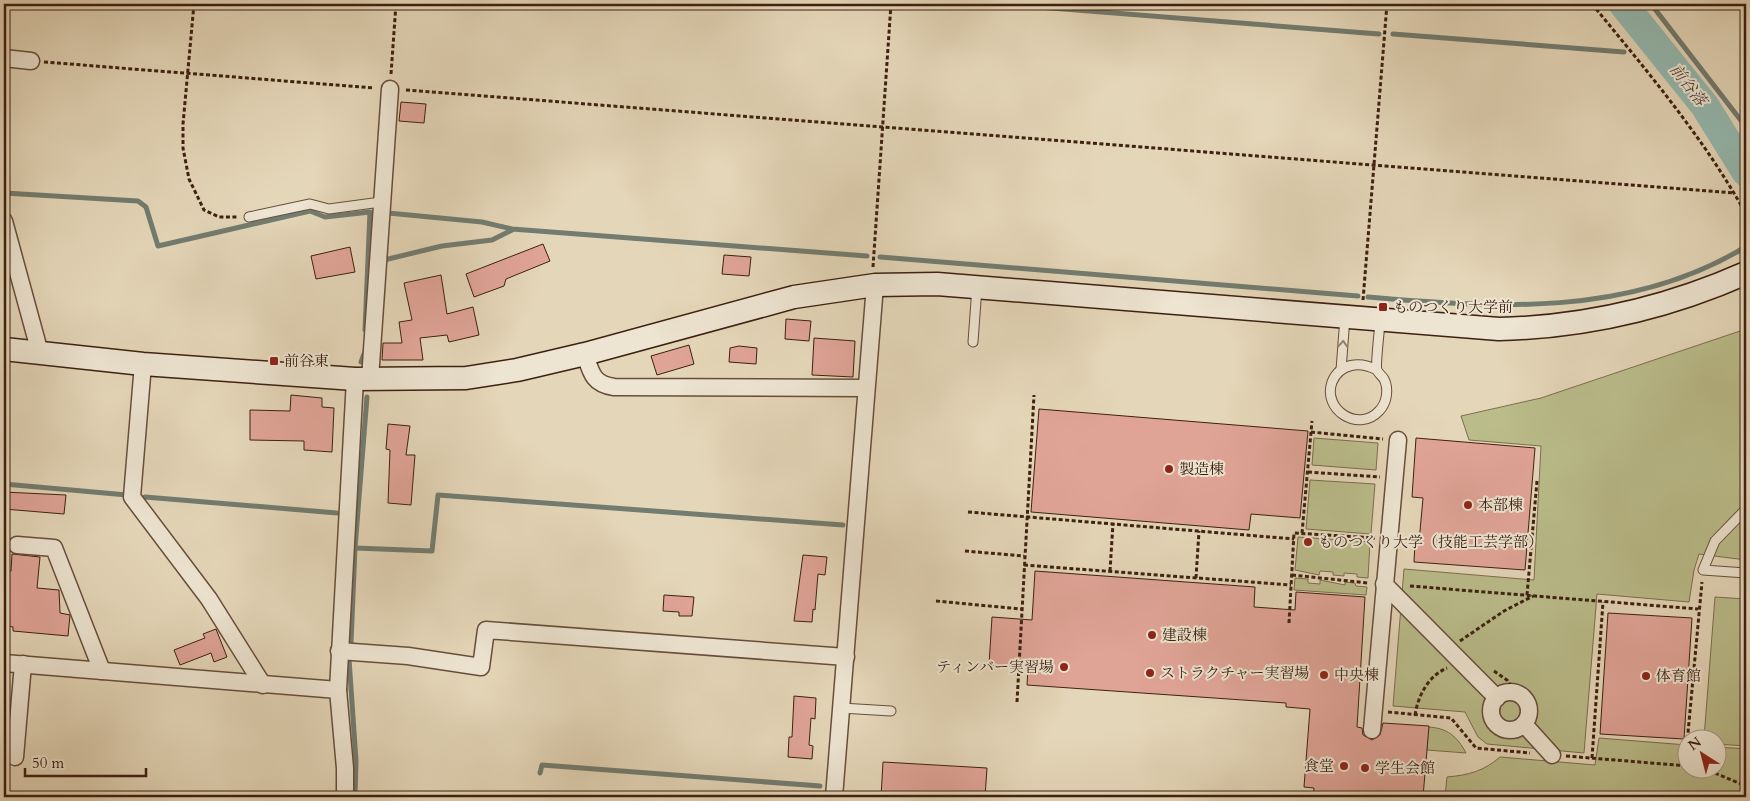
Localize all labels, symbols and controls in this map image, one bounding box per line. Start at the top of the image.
water label: 前谷落 [1665,59,1713,113]
place label: ものつくり大学前 [1393,297,1513,317]
marker: ものつくり大学前 [1377,301,1389,313]
one-way arrow [1338,339,1349,347]
place label: 前谷東 [284,351,329,371]
marker: 前谷東 [268,355,280,367]
place label: 製造棟 [1179,459,1224,479]
marker: 製造棟 [1163,463,1175,475]
place label: 本部棟 [1478,495,1523,515]
marker: 本部棟 [1462,499,1474,511]
place label: ものつくり大学（技能工芸学部） [1318,532,1543,552]
marker: ものつくり大学（技能工芸学部） [1302,536,1314,548]
place label: 建設棟 [1162,625,1207,645]
marker: 建設棟 [1146,629,1158,641]
place label: ティンバー実習場 [936,657,1054,677]
marker: ティンバー実習場 [1058,661,1070,673]
place label: ストラクチャー実習場 [1160,663,1310,683]
place label: 中央棟 [1334,665,1379,685]
place label: 体育館 [1656,666,1701,686]
marker: ストラクチャー実習場 [1144,667,1156,679]
marker: 中央棟 [1318,669,1330,681]
marker: 体育館 [1640,670,1652,682]
north arrow [1678,728,1728,778]
text: N [1684,733,1705,755]
scale bar [25,746,146,778]
text: 50 m [32,753,64,773]
place label: 食堂 [1304,756,1334,776]
place label: 学生会館 [1375,758,1435,778]
marker: 食堂 [1338,760,1350,772]
marker: 学生会館 [1359,762,1371,774]

